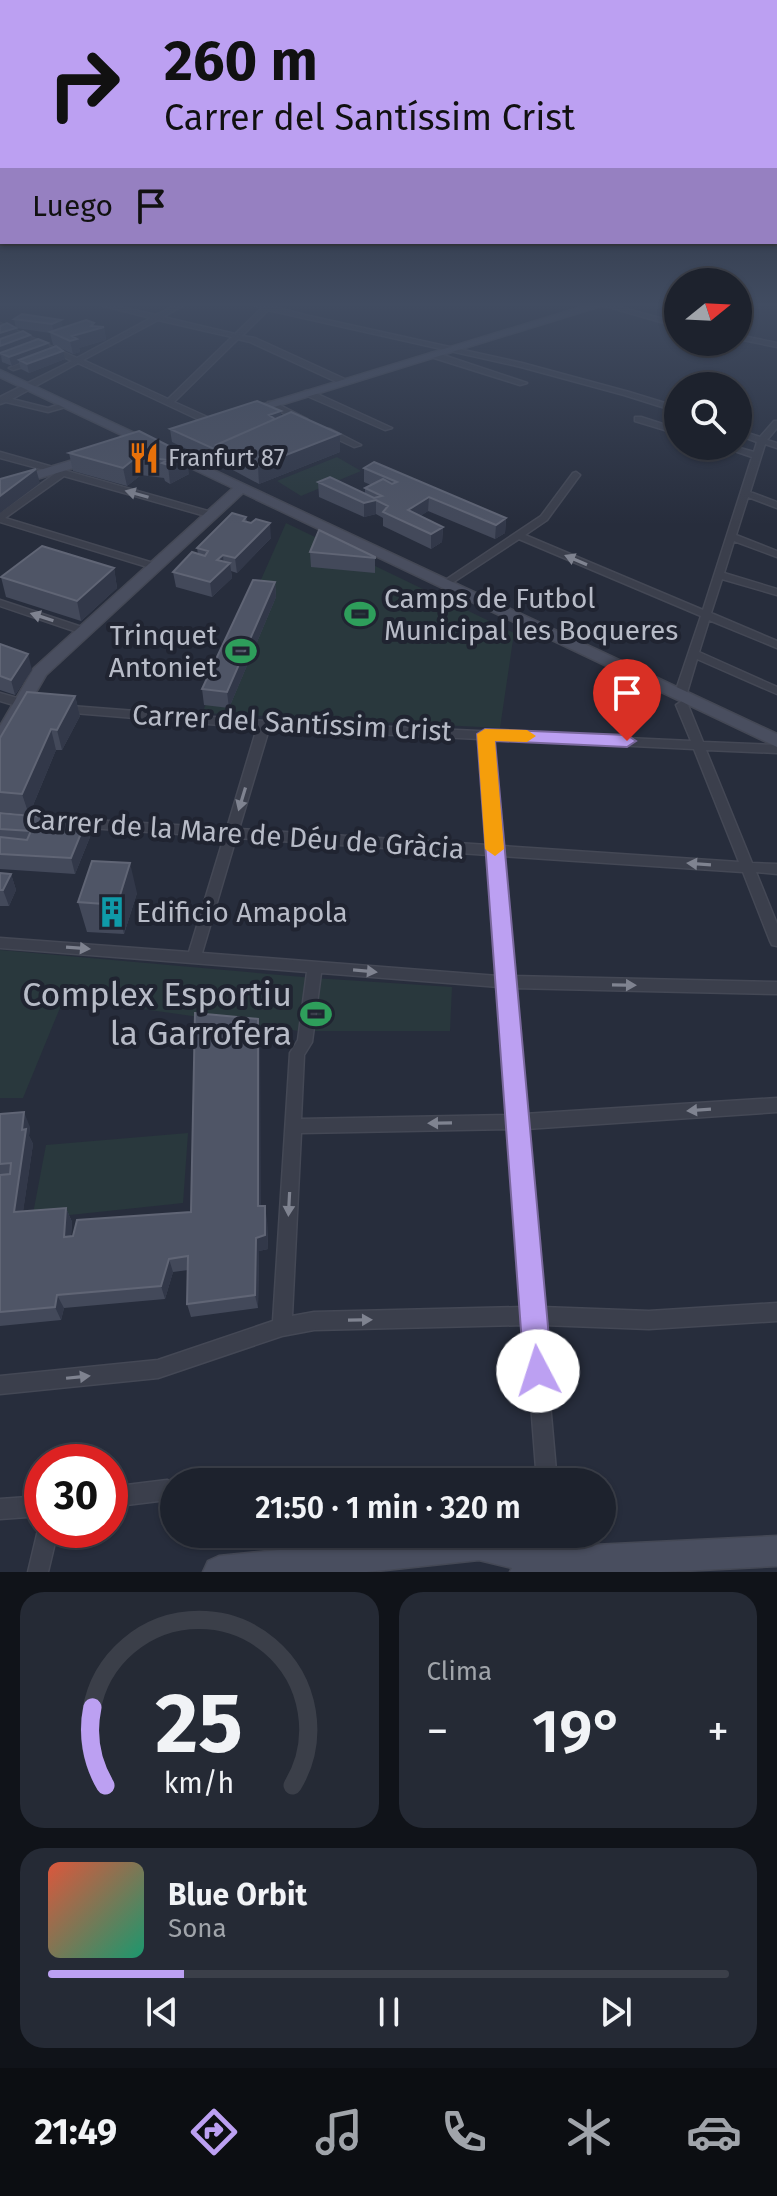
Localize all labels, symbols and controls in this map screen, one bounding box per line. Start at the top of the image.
text: 260 m [164,28,318,95]
icon: right [32,32,136,136]
text: Carrer del Santíssim Crist [164,96,575,140]
icon: arrive [129,184,173,228]
text: Luego [32,188,113,224]
north arrow [664,268,752,356]
map controls [664,268,752,460]
button: search [664,372,752,460]
restaurant icon: Franfurt 87 [127,441,161,475]
place label: Franfurt 87 [168,444,284,472]
one-way arrow [124,487,148,500]
one-way arrow [565,553,588,566]
place label: Camps de Futbol Municipal les Boqueres [384,582,678,647]
sports icon: Camps de Futbol Municipal les Boqueres [343,597,377,631]
one-way arrow [30,611,54,623]
place label: Trinquet Antoniet [109,619,218,684]
sports icon: Trinquet Antoniet [224,634,258,668]
pin [593,659,661,741]
icon: arrive [605,671,649,715]
street label: Carrer del Santíssim Crist [131,698,453,748]
one-way arrow [235,788,248,812]
street label: Carrer de la Mare de Déu de Gràcia [24,802,466,866]
one-way arrow [686,857,711,870]
building icon: Edificio Amapola [95,895,129,929]
place label: Edificio Amapola [136,896,348,929]
one-way arrow [66,942,91,955]
one-way arrow [353,965,378,978]
place label: Complex Esportiu la Garrofera [22,974,292,1054]
one-way arrow [612,978,637,991]
sports icon: Complex Esportiu la Garrofera [299,997,333,1031]
one-way arrow [686,1104,711,1117]
one-way arrow [427,1117,452,1129]
one-way arrow [283,1192,296,1217]
one-way arrow [348,1314,373,1327]
position arrow [496,1329,580,1413]
one-way arrow [66,1370,91,1383]
speed limit sign: 30 [24,1444,128,1548]
text: 21:50 · 1 min · 320 m [255,1490,521,1526]
text: Clima [427,1656,492,1687]
text: 25 [155,1674,243,1774]
text: 19° [532,1696,624,1768]
text: − [427,1705,449,1758]
text: + [707,1705,729,1758]
text: km/h [164,1766,235,1801]
text: Blue Orbit [168,1877,307,1913]
text: Sona [168,1913,227,1944]
icon: previous [140,1990,184,2034]
icon: pause [367,1990,411,2034]
icon: next [594,1990,638,2034]
icon: directions [186,2104,242,2160]
icon: music [311,2104,367,2160]
icon: phone [436,2104,492,2160]
icon: climate [561,2104,617,2160]
icon: car [686,2104,742,2160]
text: 21:49 [35,2110,117,2154]

